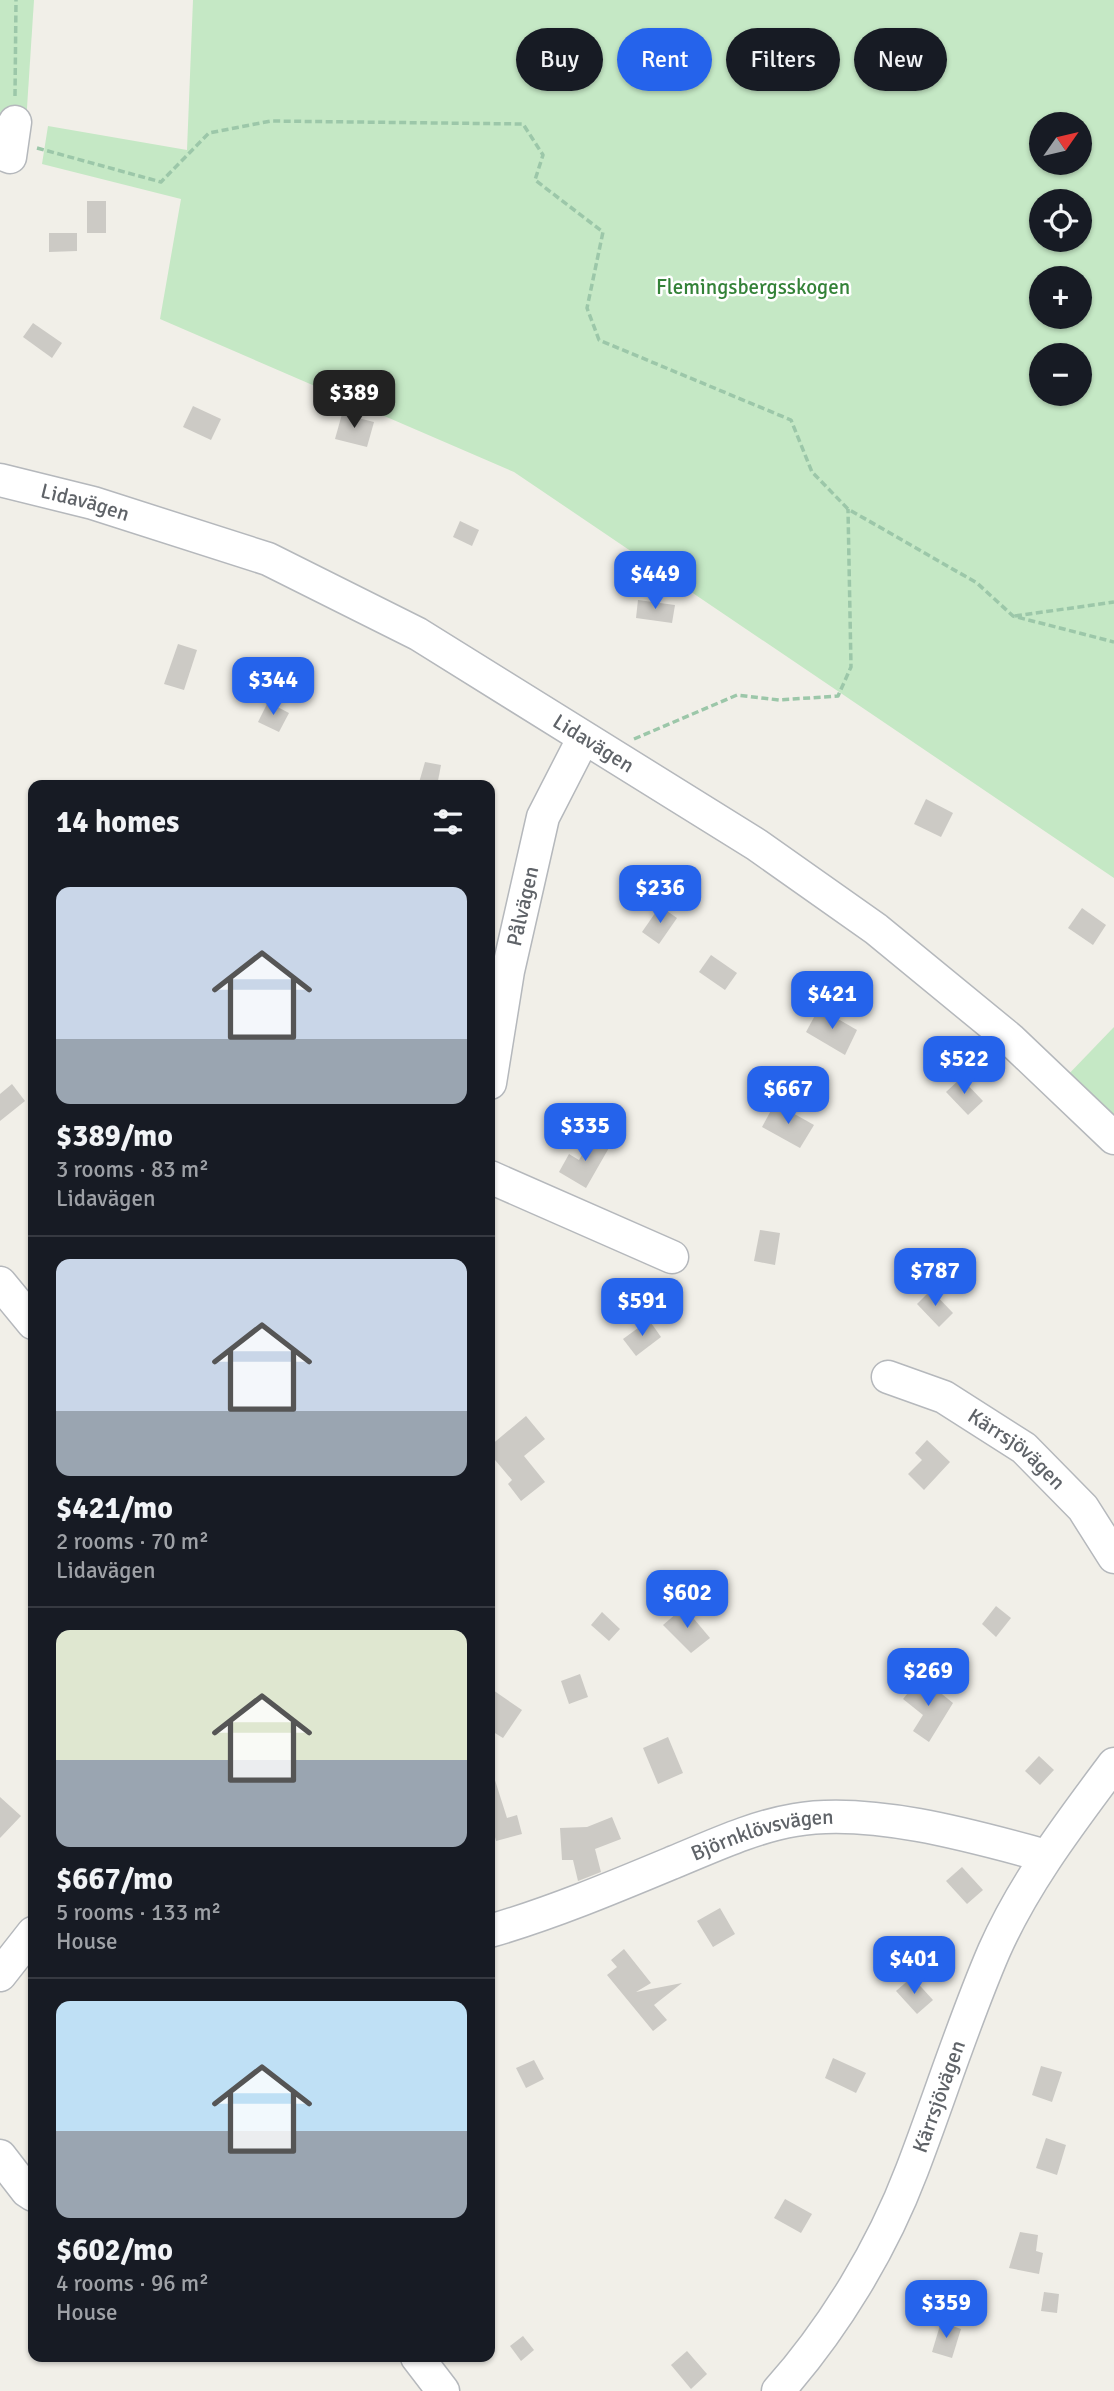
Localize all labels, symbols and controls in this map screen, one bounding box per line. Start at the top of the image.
chip: Buy [516,28,603,91]
chip: Rent [617,28,712,91]
chip: Filters [726,28,840,91]
chip: New [854,28,947,91]
north arrow [1029,112,1092,175]
map controls [1029,112,1092,406]
button: locate [1029,189,1092,252]
button: + [1029,266,1092,329]
park label: Flemingsbergsskogen [656,274,850,300]
button: − [1029,343,1092,406]
pin: $389 [313,370,395,430]
text: $389 [329,378,379,407]
street label: Lidavägen [38,478,133,527]
pin: $449 [614,552,696,611]
text: $449 [630,559,680,588]
pin: $344 [232,658,314,717]
text: $344 [248,665,298,694]
street label: Lidavägen [548,708,639,778]
icon: filters [429,803,467,841]
text: 14 homes [56,804,179,841]
street label: Pålvägen [501,864,544,949]
pin: $236 [619,866,701,925]
text: $236 [635,873,685,902]
icon: home [199,932,325,1058]
pin: $421 [791,972,873,1031]
text: $421 [807,979,857,1008]
pin: $522 [923,1036,1005,1096]
text: $522 [939,1044,989,1073]
pin: $667 [747,1066,829,1126]
text: $667 [763,1074,813,1103]
pin: $335 [544,1104,626,1163]
text: $335 [560,1111,610,1140]
text: $389/mo [56,1118,173,1155]
text: 3 rooms · 83 m² [56,1155,209,1184]
text: Lidavägen [56,1184,156,1213]
pin: $787 [894,1248,976,1308]
text: $787 [910,1256,960,1285]
pin: $591 [601,1278,683,1338]
text: $591 [617,1286,667,1315]
icon: home [199,1304,325,1430]
street label: Kärrsjövägen [963,1403,1071,1495]
text: $421/mo [56,1490,173,1527]
text: 2 rooms · 70 m² [56,1527,209,1556]
text: Lidavägen [56,1556,156,1585]
pin: $602 [646,1570,728,1630]
text: $602 [662,1578,712,1607]
pin: $269 [887,1648,969,1708]
text: $269 [903,1656,953,1685]
icon: home [199,1675,325,1801]
street label: Björnklövsvägen [687,1804,834,1866]
text: $667/mo [56,1861,173,1898]
text: 5 rooms · 133 m² [56,1898,221,1927]
text: House [56,1927,118,1956]
pin: $401 [873,1937,955,1996]
text: $401 [889,1944,939,1973]
street label: Kärrsjövägen [907,2037,971,2156]
icon: home [199,2046,325,2172]
text: $602/mo [56,2232,173,2269]
text: 4 rooms · 96 m² [56,2269,209,2298]
pin: $359 [905,2280,987,2340]
text: $359 [921,2288,971,2317]
text: House [56,2298,118,2327]

